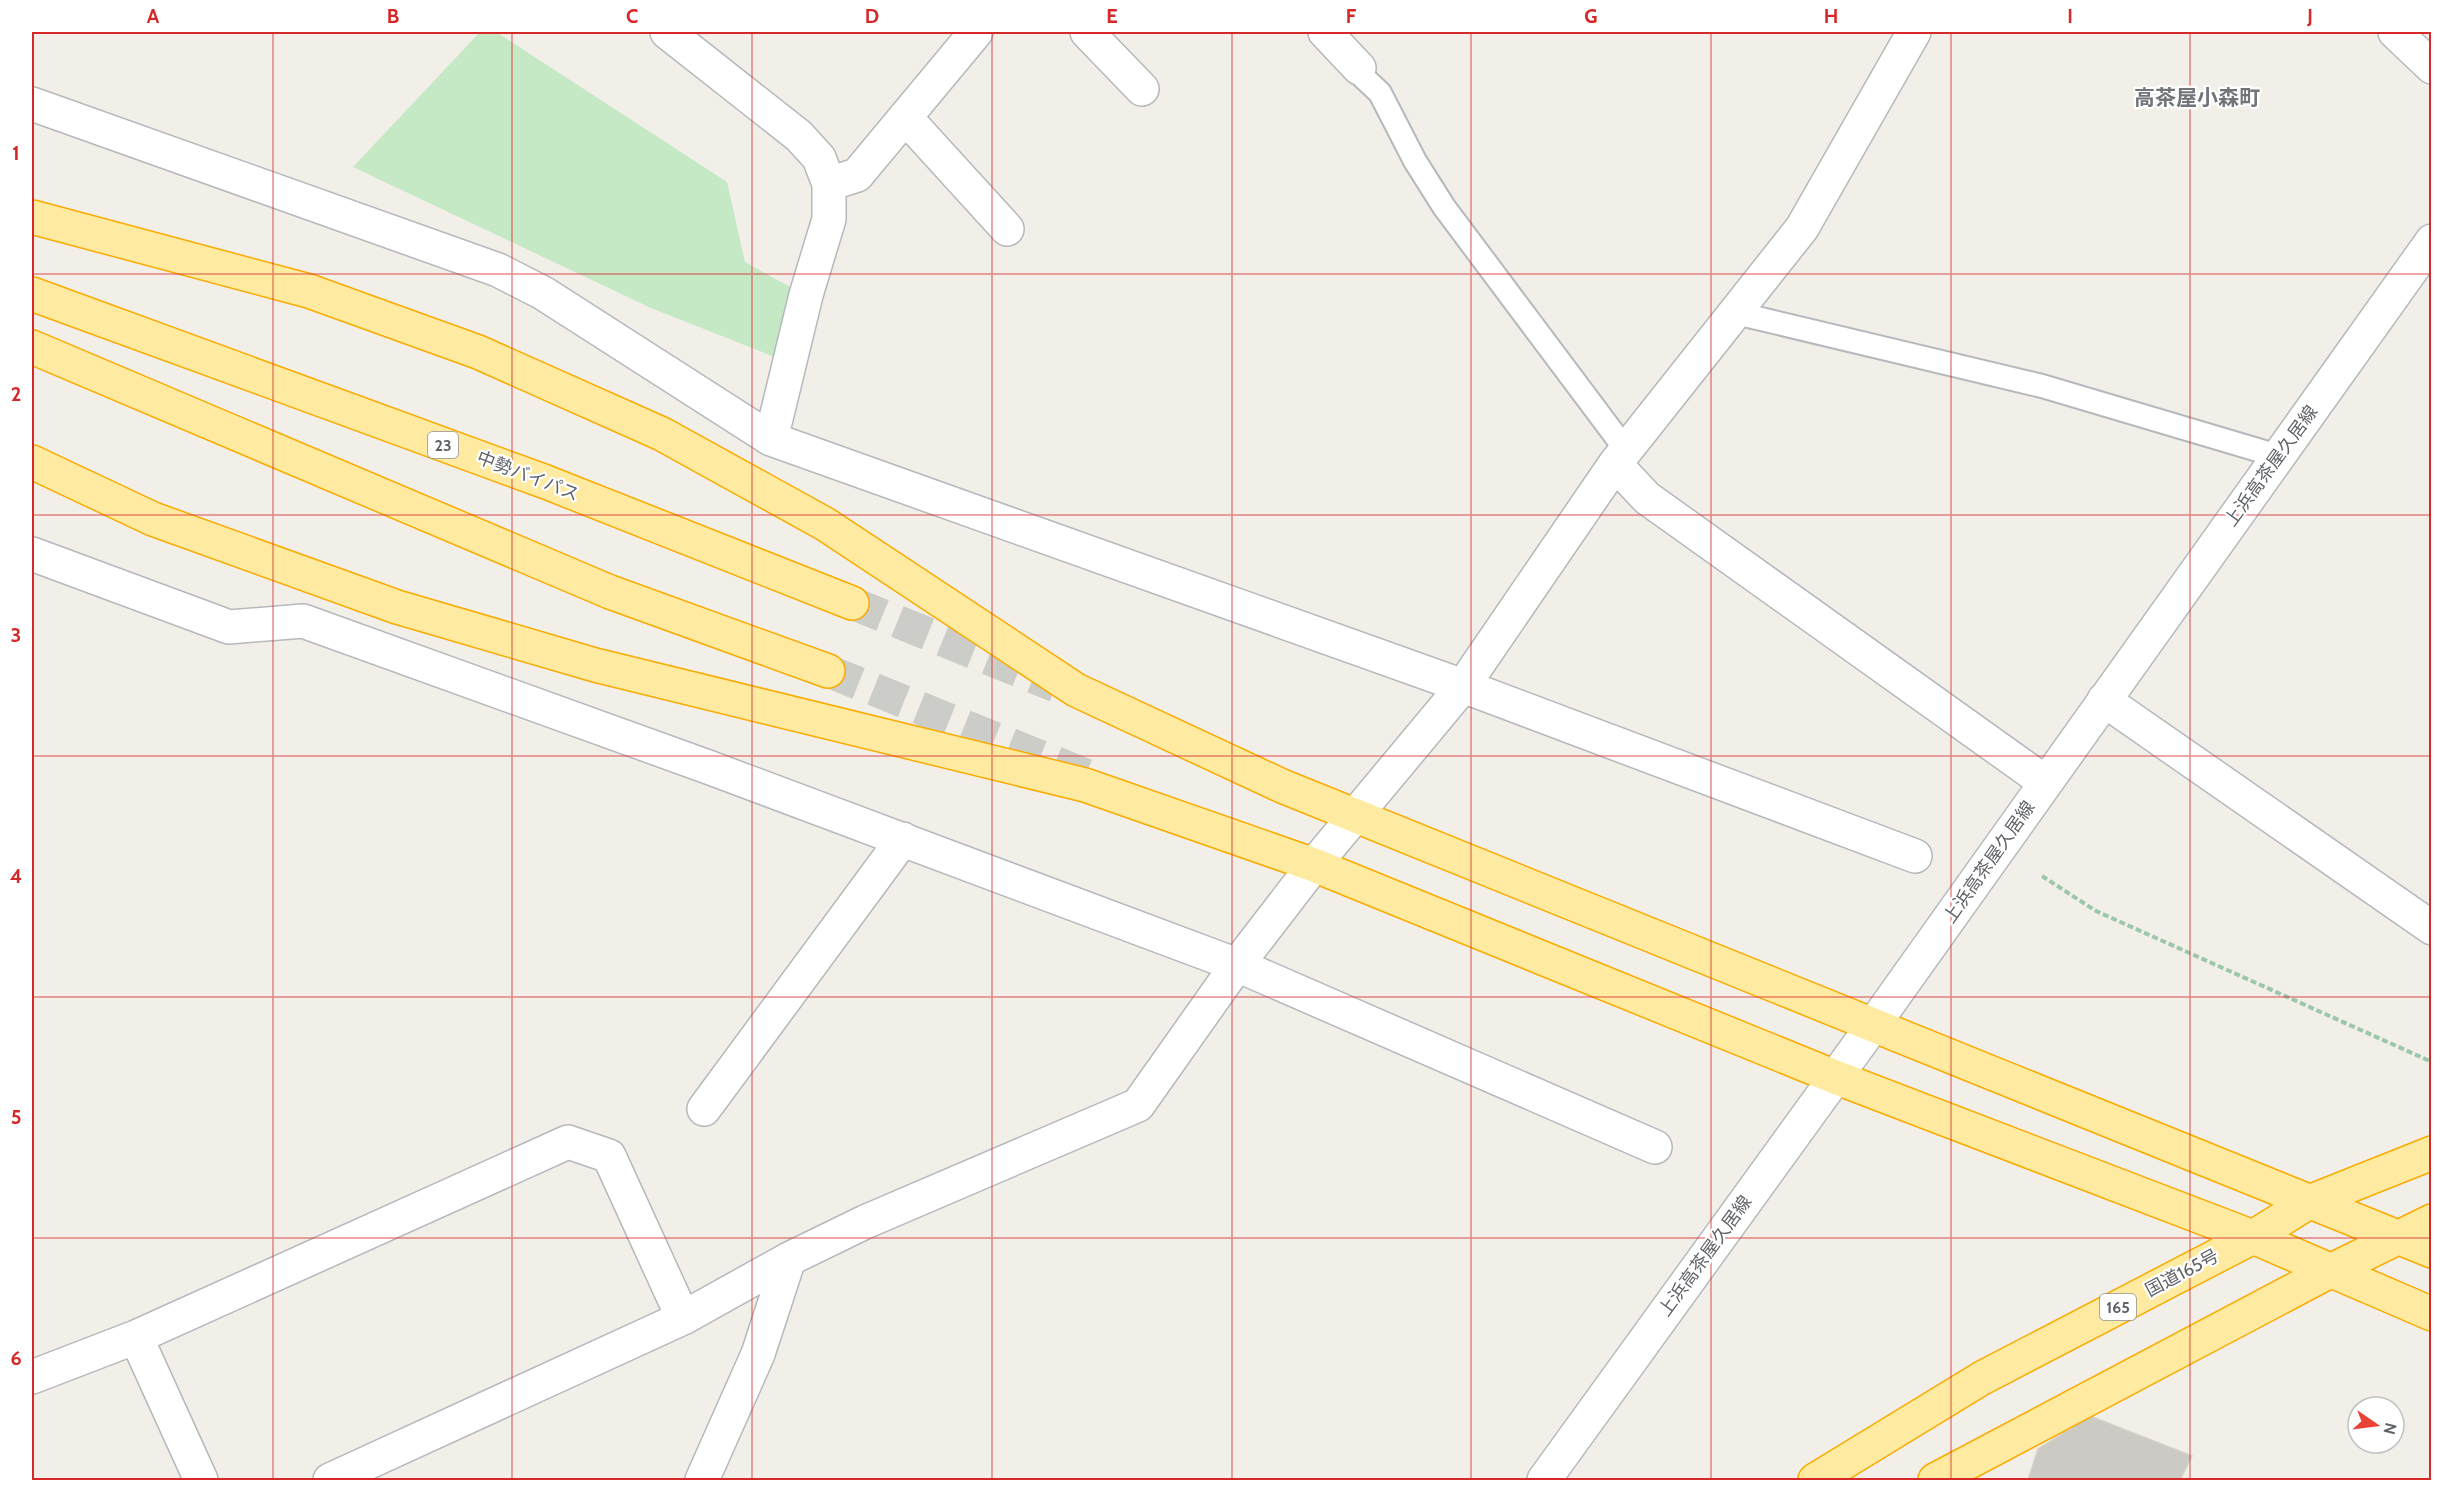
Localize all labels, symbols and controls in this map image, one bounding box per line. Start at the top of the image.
text: A [147,4,160,28]
text: B [387,4,399,28]
text: C [626,4,638,28]
text: D [865,4,879,28]
text: E [1106,4,1118,28]
text: F [1346,4,1357,28]
text: G [1584,4,1598,28]
text: H [1824,4,1838,28]
text: I [2067,4,2073,28]
text: J [2306,4,2313,28]
district label: 高茶屋小森町 [2134,85,2260,110]
text: 1 [12,141,20,165]
text: 2 [11,382,21,406]
street label: 上浜高茶屋久居線 [2220,401,2322,531]
road number: 23 [428,432,458,458]
street label: 中勢バイパス [474,446,582,506]
text: 3 [11,623,21,647]
street label: 上浜高茶屋久居線 [1939,797,2039,927]
text: 4 [10,864,22,888]
text: 5 [11,1105,21,1129]
street label: 上浜高茶屋久居線 [1654,1191,1756,1321]
street label: 国道165号 [2142,1245,2222,1301]
road number: 165 [2100,1294,2136,1320]
text: 6 [10,1346,22,1370]
north arrow [2346,1395,2406,1455]
text: N [2379,1421,2401,1436]

